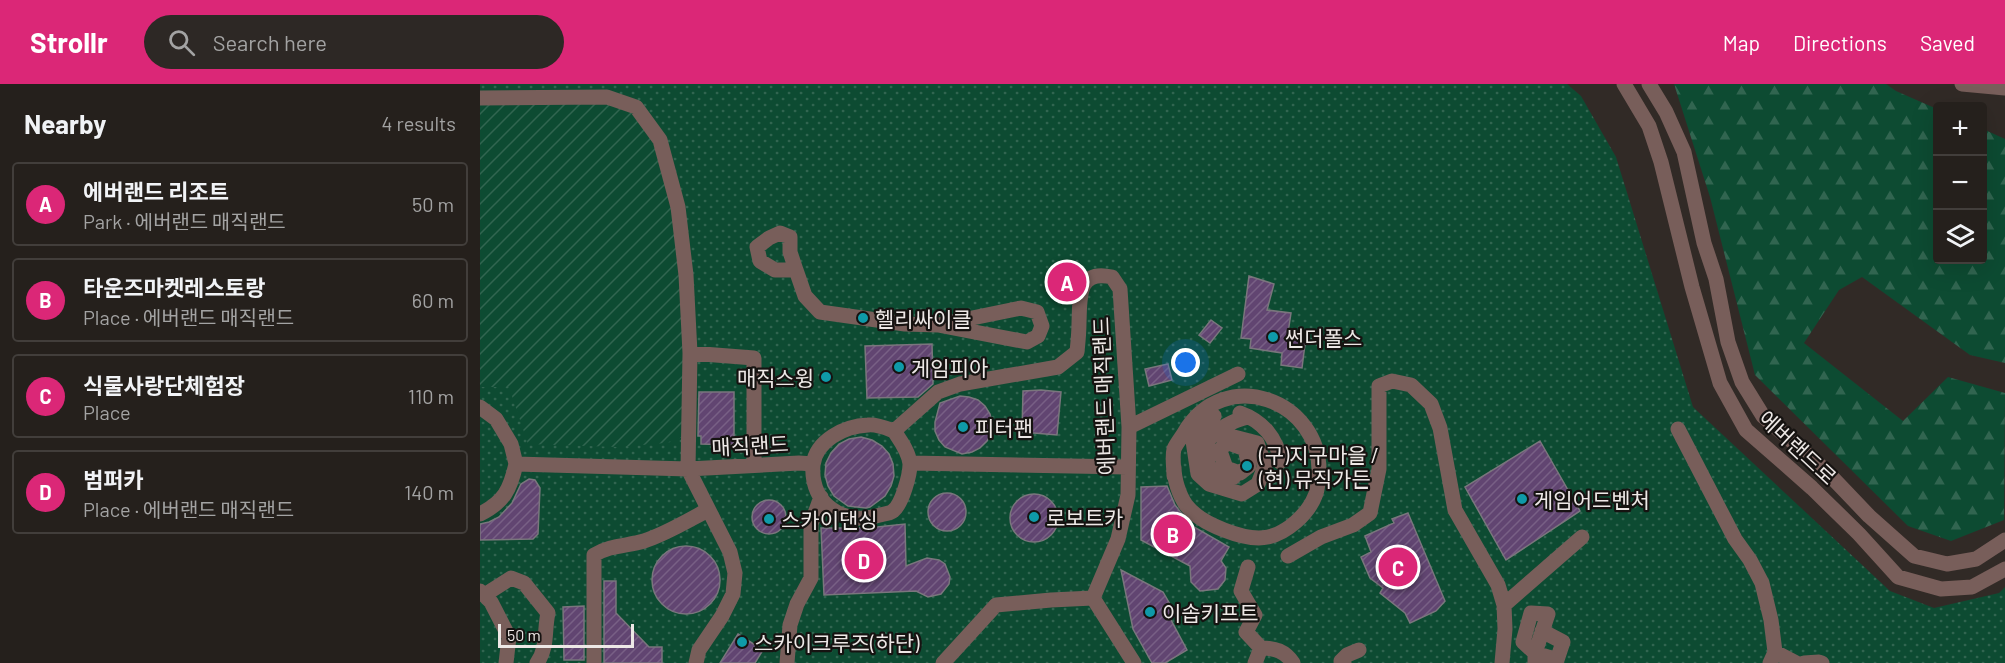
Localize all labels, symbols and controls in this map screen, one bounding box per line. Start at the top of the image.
search box [144,15,564,69]
text: Strollr [30,25,108,59]
icon: search [165,26,198,59]
text: Search here [213,29,327,55]
text: Map [1723,30,1760,55]
text: Directions [1793,30,1887,55]
text: Saved [1920,30,1975,55]
map controls [1933,102,1987,264]
button: + [1933,102,1987,156]
text: Nearby [24,108,106,139]
text: 4 results [381,111,456,135]
button: − [1933,156,1987,210]
text: 에버랜드 리조트 [83,178,229,204]
text: A [39,192,52,216]
text: 50 m [412,192,454,216]
text: Park · 에버랜드 매직랜드 [83,209,286,233]
button: layers [1933,210,1987,264]
pin: A [1048,260,1086,304]
text: 타운즈마켓레스토랑 [83,274,265,300]
text: B [39,288,52,312]
text: 60 m [412,288,454,312]
text: Place · 에버랜드 매직랜드 [83,305,294,329]
place label: 헬리싸이클 [875,306,972,331]
marker: 헬리싸이클 [856,311,870,325]
street label: 에버랜드 매직랜드 [1088,316,1118,476]
place label: 썬더폴스 [1285,325,1362,350]
marker: 썬더폴스 [1266,330,1280,344]
your location [1171,348,1200,377]
place label: 게임피아 [911,355,988,380]
marker: 게임피아 [892,360,906,374]
place label: 매직스윙 [737,365,814,390]
marker: 매직스윙 [819,370,833,384]
text: 식물사랑단체험장 [83,372,245,398]
text: C [39,384,52,408]
text: 110 m [408,384,454,408]
text: Place [83,400,131,424]
street label: 에버랜드로 [1754,405,1842,489]
place label: 피터팬 [975,415,1033,440]
marker: 피터팬 [956,420,970,434]
street label: 매직랜드 [711,430,789,460]
place label: (구)지구마을 / (현) 뮤직가든 [1258,442,1379,491]
marker: (구)지구마을 / (현) 뮤직가든 [1240,459,1254,473]
text: 범퍼카 [83,466,144,492]
text: D [39,480,52,504]
text: 140 m [404,480,454,504]
place label: 게임어드벤처 [1534,487,1650,512]
marker: 게임어드벤처 [1515,492,1529,506]
text: Place · 에버랜드 매직랜드 [83,497,294,521]
place label: 로보트카 [1046,505,1123,530]
place label: 스카이댄싱 [781,507,878,532]
marker: 로보트카 [1027,510,1041,524]
marker: 스카이댄싱 [762,512,776,526]
pin: B [1154,512,1192,556]
pin: D [844,538,884,582]
pin: C [1378,544,1418,590]
place label: 이솝키프트 [1162,600,1259,625]
marker: 이솝키프트 [1143,605,1157,619]
scale bar [498,621,634,648]
text: 50 m [507,625,541,644]
place label: 스카이크루즈(하단) [754,630,920,655]
marker: 스카이크루즈(하단) [735,635,749,649]

